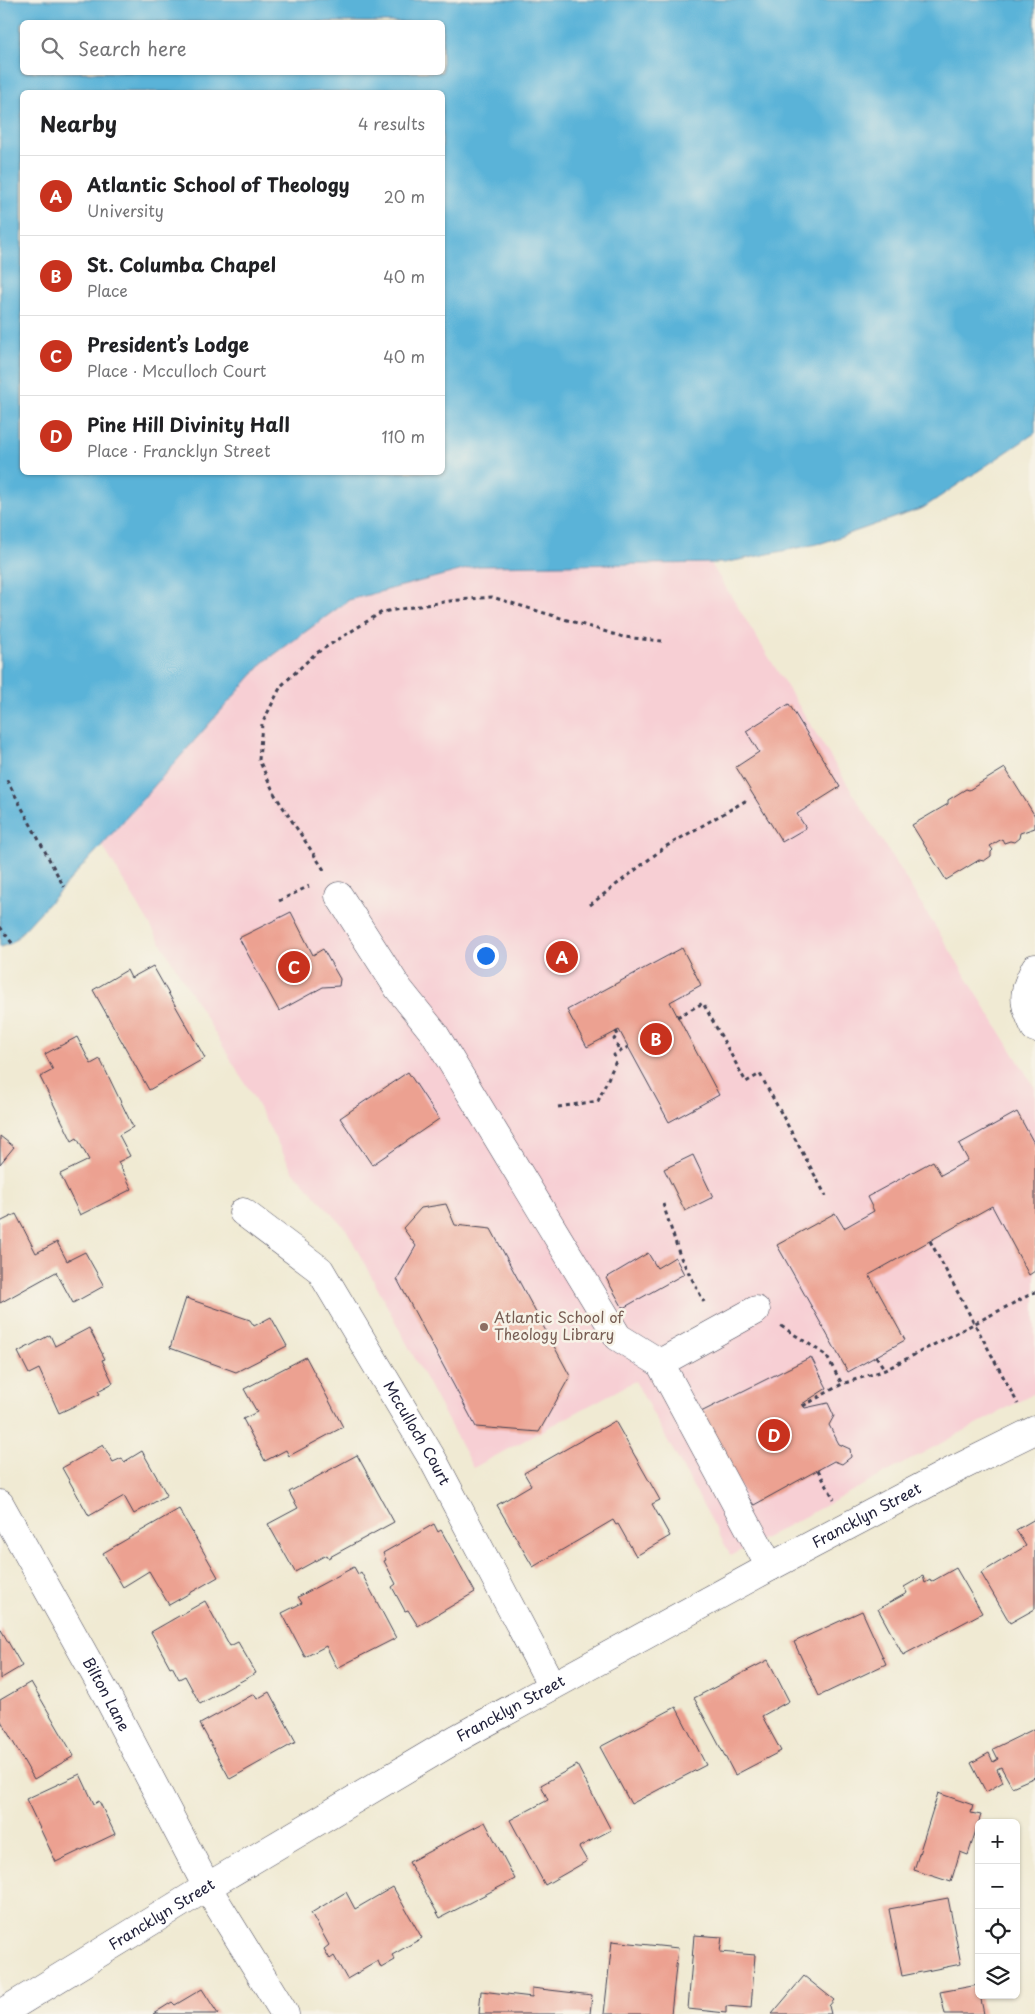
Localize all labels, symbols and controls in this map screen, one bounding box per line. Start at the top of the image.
search box [20,20,445,75]
icon: search [38,34,66,62]
text: Search here [78,34,187,62]
text: Nearby [40,107,117,139]
text: 4 results [358,111,425,135]
text: Atlantic School of Theology [87,170,349,198]
text: A [50,184,62,208]
text: 20 m [384,184,425,208]
text: University [87,198,164,222]
text: St. Columba Chapel [87,250,276,278]
text: B [51,264,61,288]
text: 40 m [383,264,425,288]
text: Place [87,278,128,302]
text: President’s Lodge [87,330,249,358]
text: C [50,344,62,368]
text: 40 m [383,344,425,368]
text: Place · Mcculloch Court [87,358,266,382]
text: Pine Hill Divinity Hall [87,410,290,438]
text: D [50,424,62,448]
text: 110 m [382,424,425,448]
text: Place · Francklyn Street [87,438,270,462]
pin: A [546,938,578,976]
your location [473,943,499,969]
pin: C [278,948,310,986]
pin: B [640,1020,672,1058]
place label: Atlantic School of Theology Library [494,1305,624,1345]
marker: Atlantic School of Theology Library [478,1321,490,1333]
street label: Mcculloch Court [378,1376,457,1489]
pin: D [758,1416,790,1454]
street label: Francklyn Street [807,1476,925,1553]
street label: Bilton Lane [78,1653,137,1735]
street label: Francklyn Street [452,1669,569,1747]
map controls [975,1819,1020,1999]
button: + [975,1819,1020,1864]
button: − [975,1864,1020,1909]
street label: Francklyn Street [104,1872,219,1955]
button: locate [975,1909,1020,1954]
button: layers [975,1954,1020,1999]

